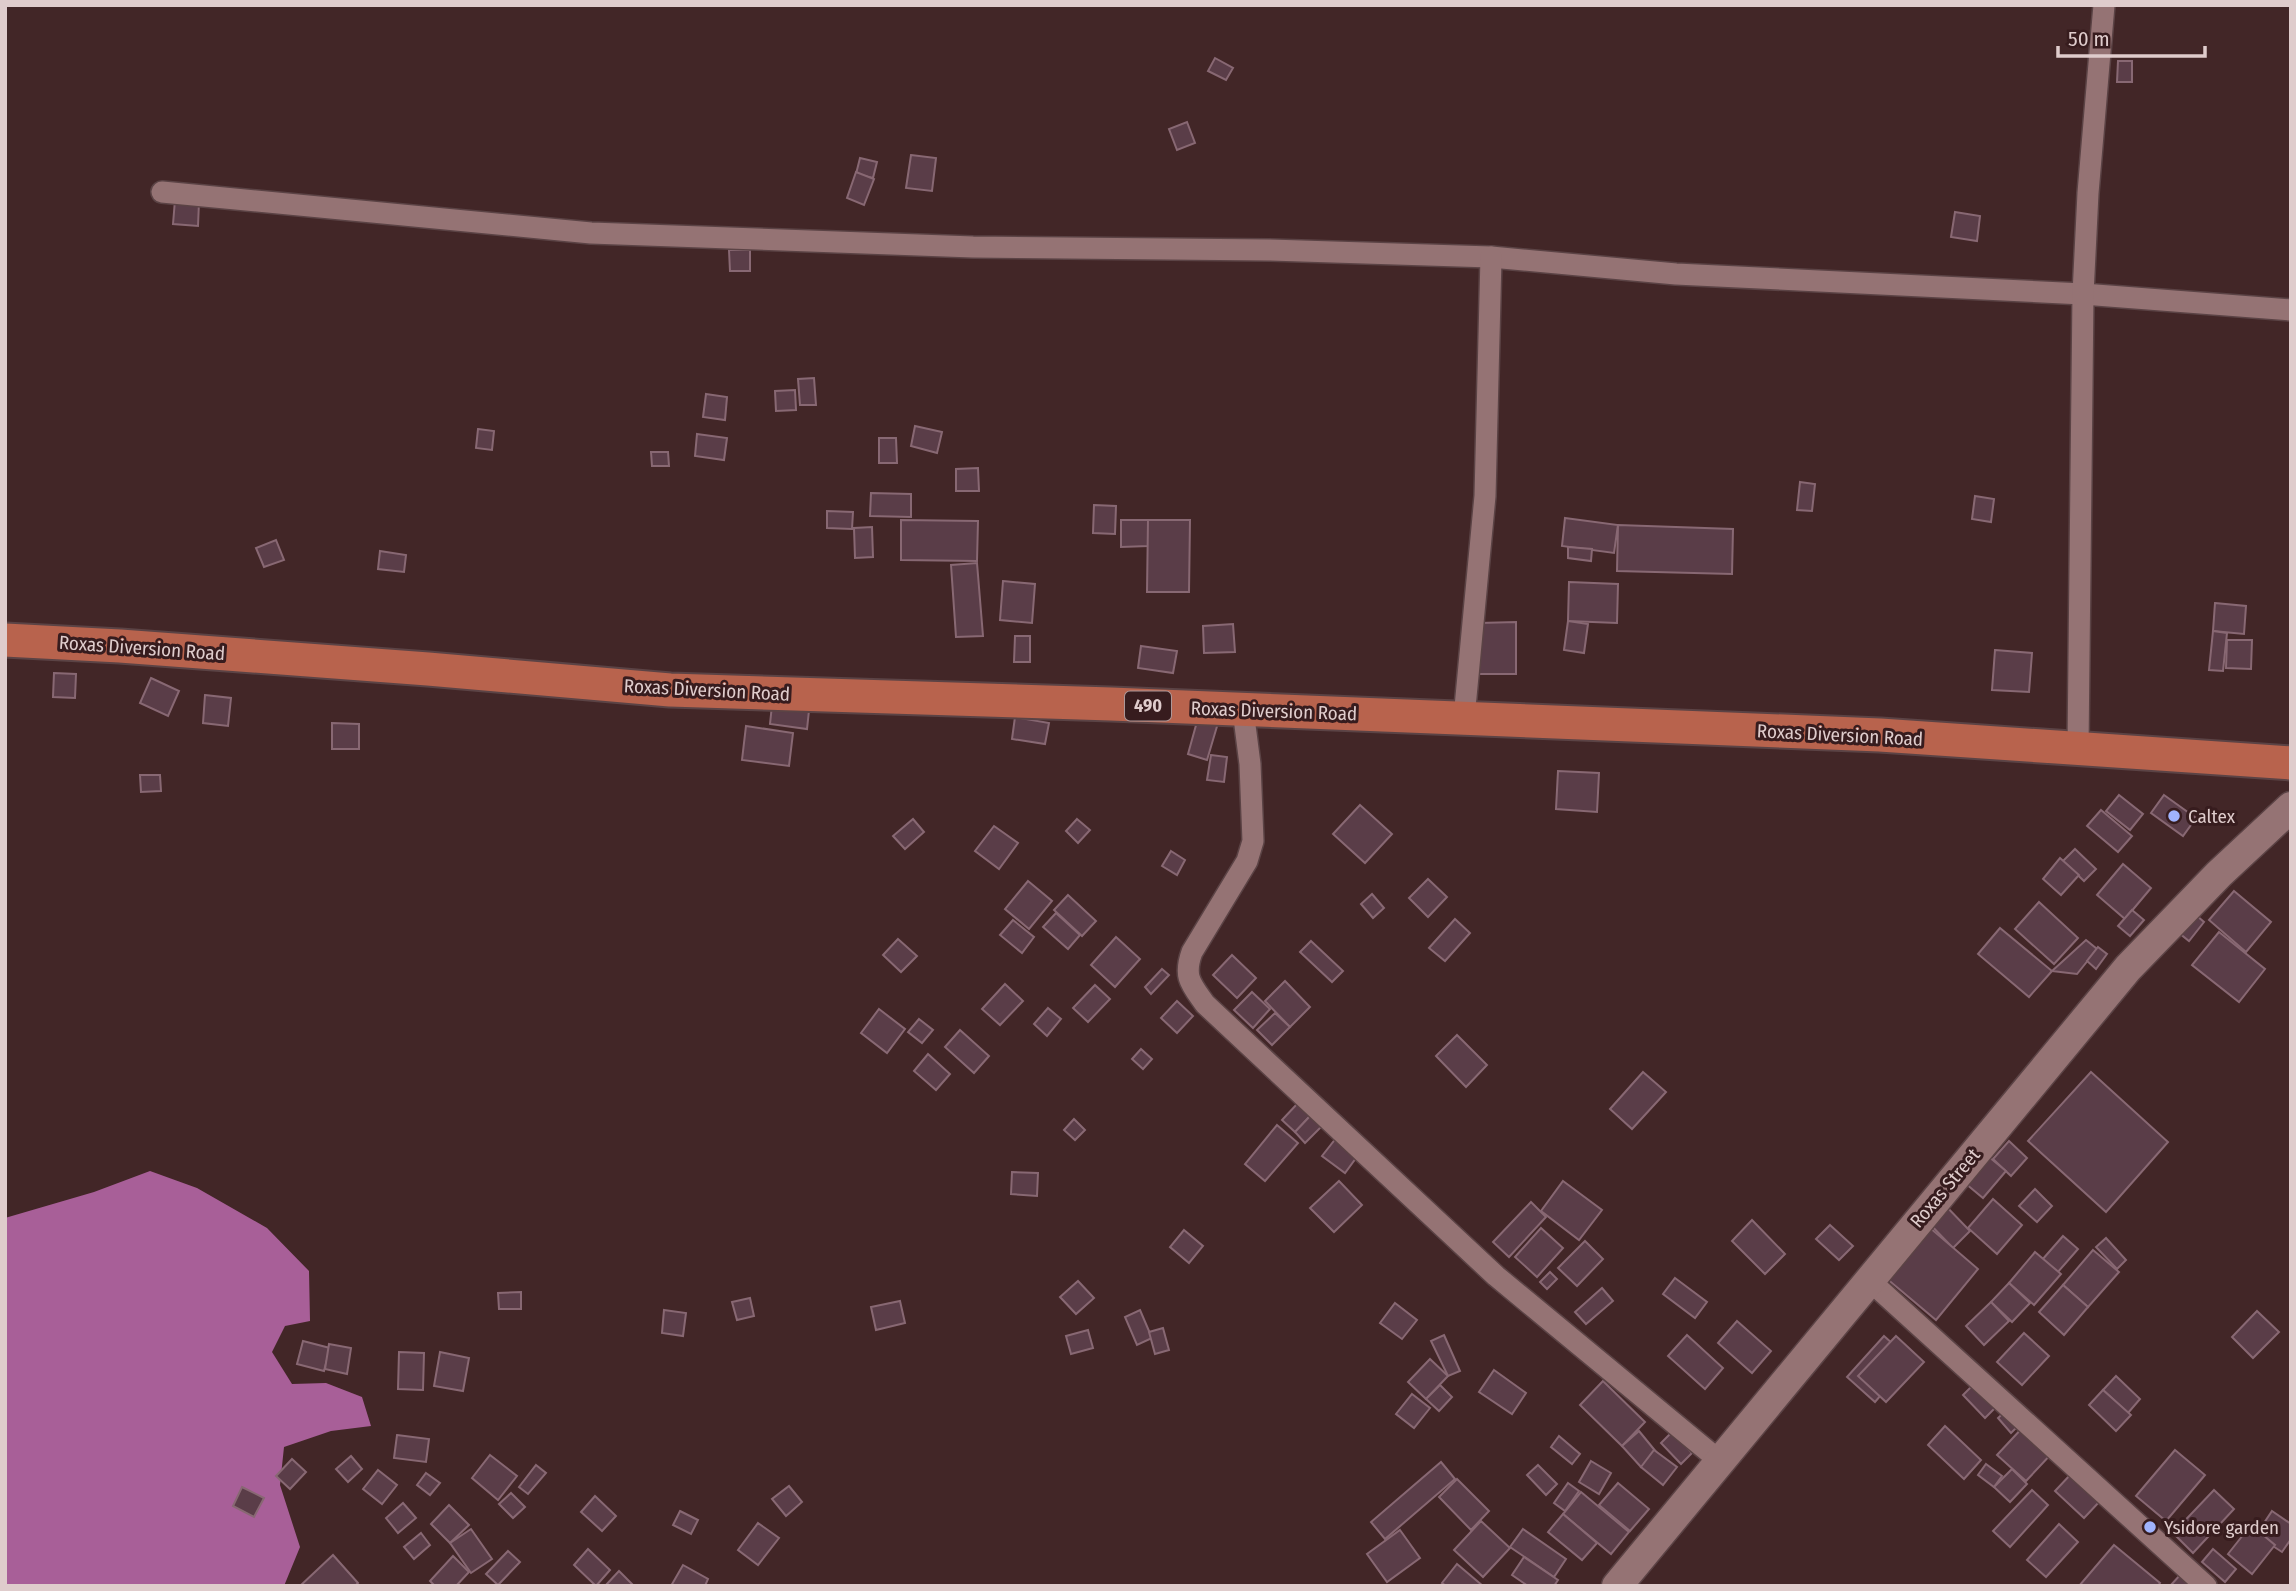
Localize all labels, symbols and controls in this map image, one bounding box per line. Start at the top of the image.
scale bar [2058,14,2205,58]
text: 50 m [2068,26,2110,52]
street label: Roxas Diversion Road [58,631,226,665]
street label: Roxas Diversion Road [623,674,791,706]
road number: 490 [1125,692,1171,720]
street label: Roxas Diversion Road [1190,697,1358,725]
street label: Roxas Diversion Road [1756,719,1924,751]
place label: Caltex [2188,805,2236,828]
marker: Caltex [2166,808,2182,824]
street label: Roxas Street [1905,1143,1985,1232]
place label: Ysidore garden [2164,1516,2279,1539]
marker: Ysidore garden [2142,1519,2158,1535]

